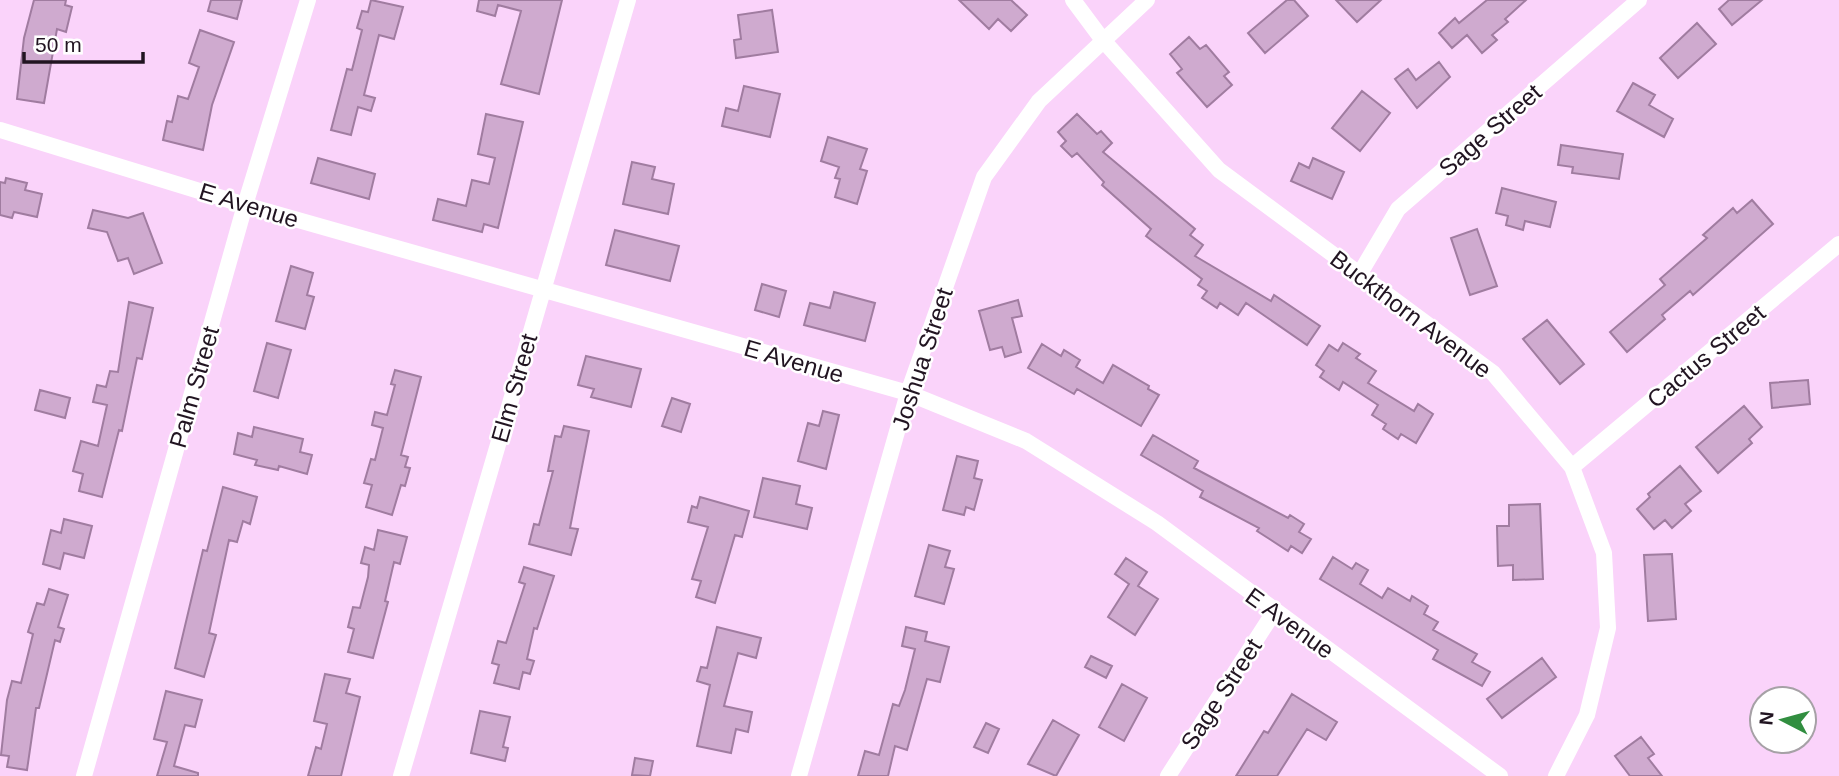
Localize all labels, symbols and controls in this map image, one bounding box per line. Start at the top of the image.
scale bar [24,21,144,65]
text: 50 m [35,33,82,56]
street label: Sage Street [1433,78,1547,182]
street label: E Avenue [196,177,302,233]
street label: Buckthorn Avenue [1325,245,1497,383]
street label: Joshua Street [886,284,958,434]
street label: Cactus Street [1642,299,1771,413]
street label: Palm Street [164,323,224,451]
street label: Elm Street [486,330,543,446]
street label: E Avenue [741,334,847,388]
street label: E Avenue [1241,582,1339,664]
street label: Sage Street [1175,633,1267,755]
north arrow [1748,685,1818,755]
text: N [1755,710,1778,726]

